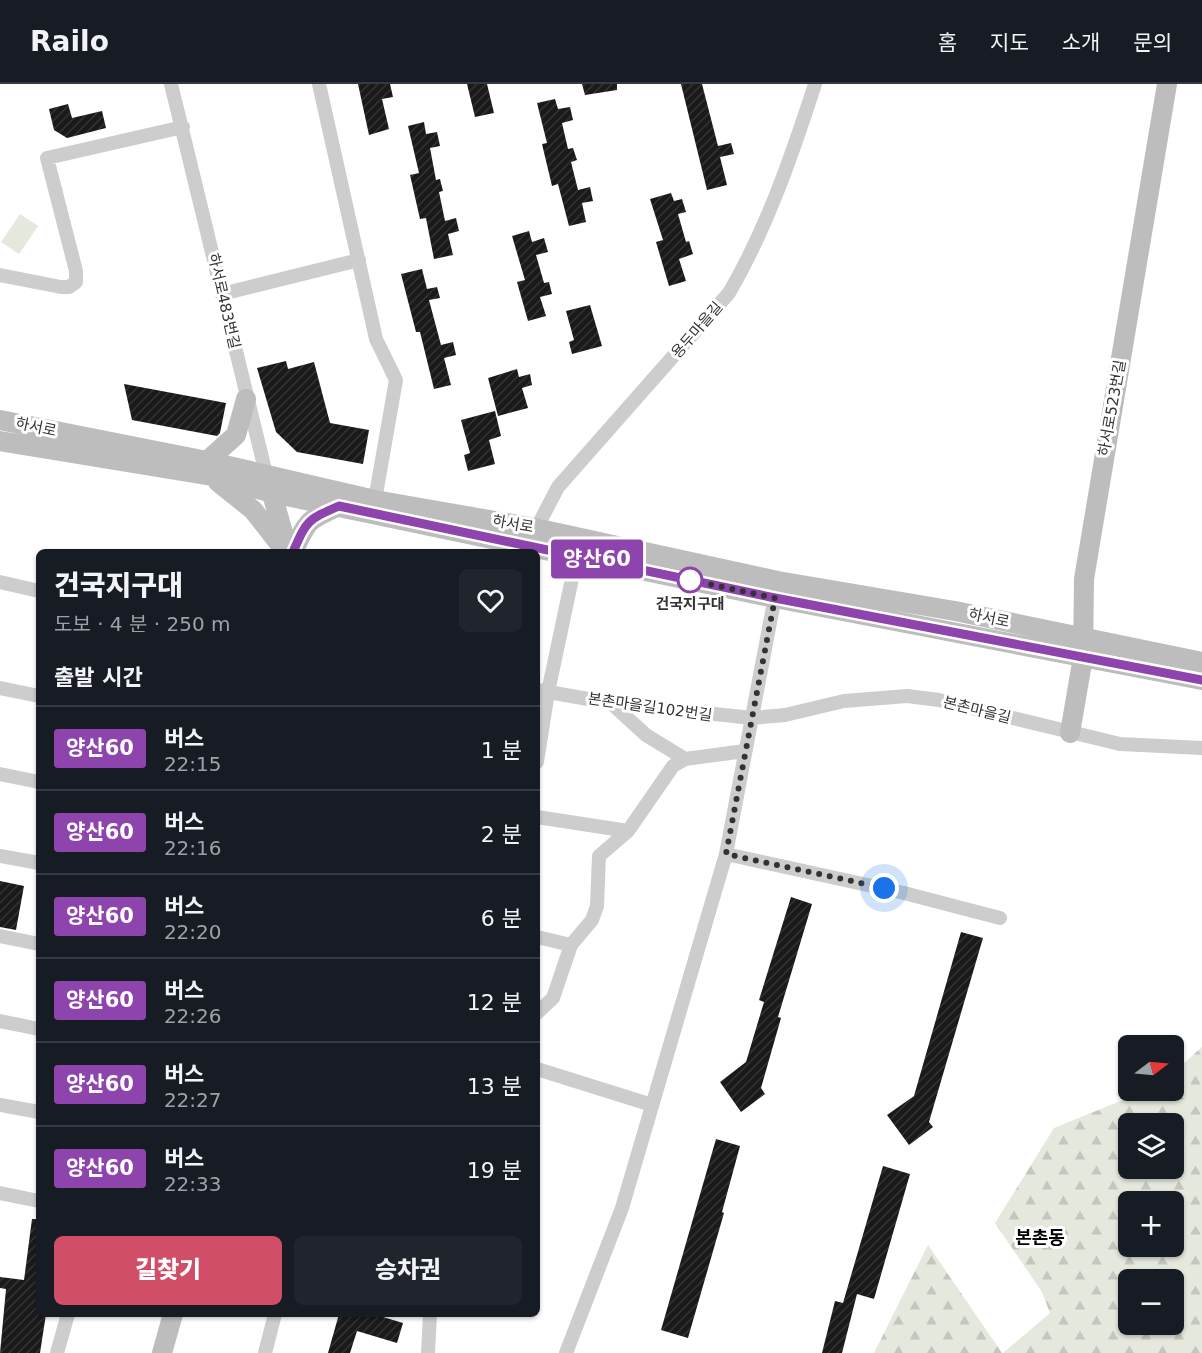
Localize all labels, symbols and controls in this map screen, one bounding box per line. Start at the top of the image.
text: Railo [30,25,109,58]
text: 홈 [938,31,957,55]
text: 지도 [990,31,1029,55]
text: 소개 [1062,31,1100,55]
text: 문의 [1133,31,1172,55]
street label: 하서로483번길 [204,251,244,351]
street label: 용두마을길 [668,298,726,362]
street label: 하서로523번길 [1095,358,1129,458]
street label: 하서로 [14,414,58,440]
street label: 하서로 [491,512,535,536]
line badge: 양산60 [555,540,639,578]
text: 양산60 [563,547,631,571]
marker: 건국지구대 [677,567,703,593]
text: 건국지구대 [54,569,183,602]
button: heart [459,569,522,632]
place label: 건국지구대 [655,595,725,613]
street label: 하서로 [967,605,1011,631]
text: 도보 · 4 분 · 250 m [54,612,230,636]
text: 출발 시간 [54,665,143,690]
street label: 본촌마을길102번길 [587,689,713,725]
street label: 본촌마을길 [941,693,1013,727]
text: 버스 [164,726,204,751]
text: 양산60 [66,736,134,760]
text: 1 분 [481,738,522,763]
text: 22:15 [164,752,222,776]
text: 버스 [164,810,204,835]
text: 양산60 [66,820,134,844]
text: 2 분 [481,822,522,847]
text: 22:16 [164,836,222,860]
your location [869,873,899,903]
text: 버스 [164,894,204,919]
text: 양산60 [66,904,134,928]
text: 6 분 [481,906,522,931]
text: 22:20 [164,920,222,944]
text: 버스 [164,978,204,1003]
text: 양산60 [66,988,134,1012]
text: 12 분 [467,990,522,1015]
text: 22:26 [164,1004,222,1028]
north arrow [1118,1035,1184,1101]
map controls [1118,1035,1184,1335]
text: 버스 [164,1062,204,1087]
text: 양산60 [66,1072,134,1096]
text: 13 분 [467,1074,522,1099]
text: 22:27 [164,1088,222,1112]
button: layers [1118,1113,1184,1179]
text: 버스 [164,1146,204,1171]
text: 양산60 [66,1156,134,1180]
text: 19 분 [467,1158,522,1183]
text: 22:33 [164,1172,222,1196]
button: + [1118,1191,1184,1257]
district label: 본촌동 [1015,1227,1065,1248]
button: 길찾기 [54,1236,282,1305]
button: 승차권 [294,1236,522,1305]
button: − [1118,1269,1184,1335]

